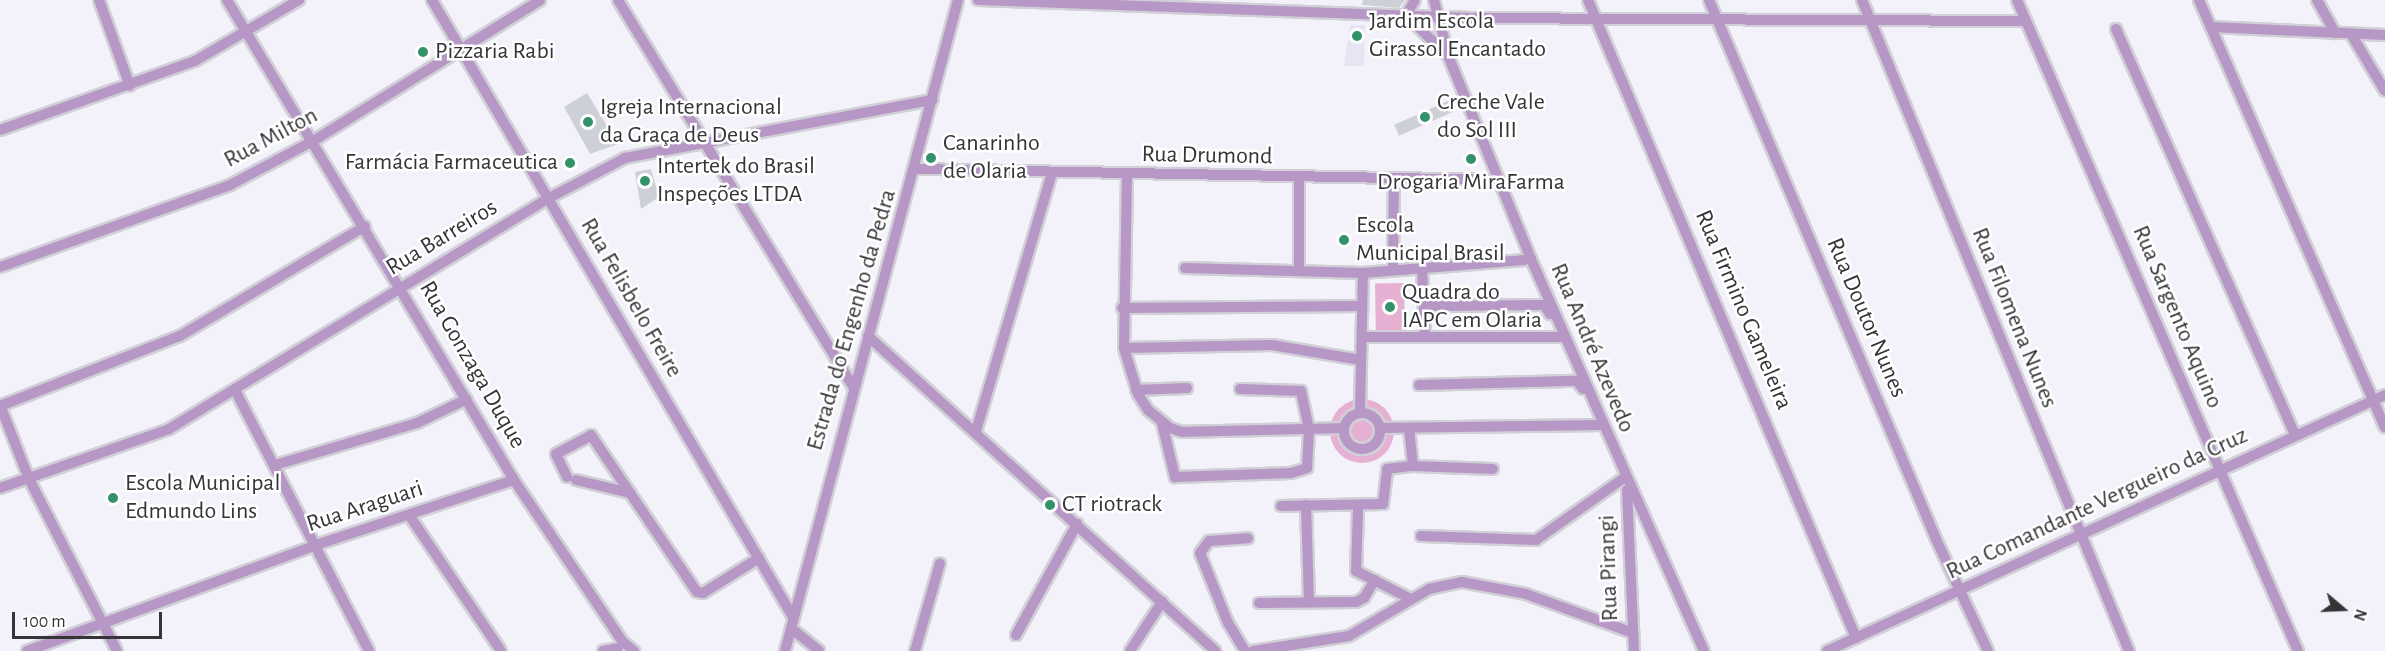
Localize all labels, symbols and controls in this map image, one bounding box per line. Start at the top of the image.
place label: Jardim Escola Girassol Encantado [1369,8,1546,64]
marker: Jardim Escola Girassol Encantado [1350,29,1364,43]
place label: Pizzaria Rabi [435,38,555,66]
marker: Pizzaria Rabi [416,45,430,59]
place label: Creche Vale do Sol III [1437,89,1545,145]
place label: Igreja Internacional da Graça de Deus [600,94,782,150]
street label: Rua Milton [219,101,323,175]
marker: Creche Vale do Sol III [1418,110,1432,124]
marker: Igreja Internacional da Graça de Deus [581,115,595,129]
place label: Canarinho de Olaria [943,130,1040,186]
street label: Rua Drumond [1141,140,1273,172]
place label: Farmácia Farmaceutica [345,149,558,177]
marker: Canarinho de Olaria [924,151,938,165]
marker: Drogaria MiraFarma [1464,152,1478,166]
place label: Intertek do Brasil Inspeções LTDA [657,153,815,209]
marker: Farmácia Farmaceutica [563,156,577,170]
place label: Drogaria MiraFarma [1377,169,1565,197]
marker: Intertek do Brasil Inspeções LTDA [638,174,652,188]
street label: Estrada do Engenho da Pedra [801,186,903,454]
street label: Rua Barreiros [381,194,503,282]
street label: Rua Firmino Gameleira [1688,206,1798,414]
place label: Escola Municipal Brasil [1356,212,1505,268]
street label: Rua Felisbelo Freire [574,213,688,383]
street label: Rua Sargento Aquino [2126,221,2228,413]
street label: Rua Filomena Nunes [1965,224,2063,412]
marker: Escola Municipal Brasil [1337,233,1351,247]
street label: Rua Doutor Nunes [1819,234,1913,402]
street label: Rua André Azevedo [1543,259,1641,437]
street label: Rua Gonzaga Duque [412,276,532,454]
place label: Quadra do IAPC em Olaria [1402,279,1542,335]
marker: Quadra do IAPC em Olaria [1383,300,1397,314]
street label: Rua Comandante Vergueiro da Cruz [1942,421,2252,587]
place label: Escola Municipal Edmundo Lins [125,470,280,526]
street label: Rua Araguari [303,475,427,539]
marker: Escola Municipal Edmundo Lins [106,491,120,505]
place label: CT riotrack [1062,491,1162,519]
marker: CT riotrack [1043,498,1057,512]
street label: Rua Pirangi [1593,514,1625,622]
north arrow [2313,579,2373,639]
scale bar [15,600,165,638]
text: N [2351,607,2369,623]
text: 100 m [23,613,66,631]

